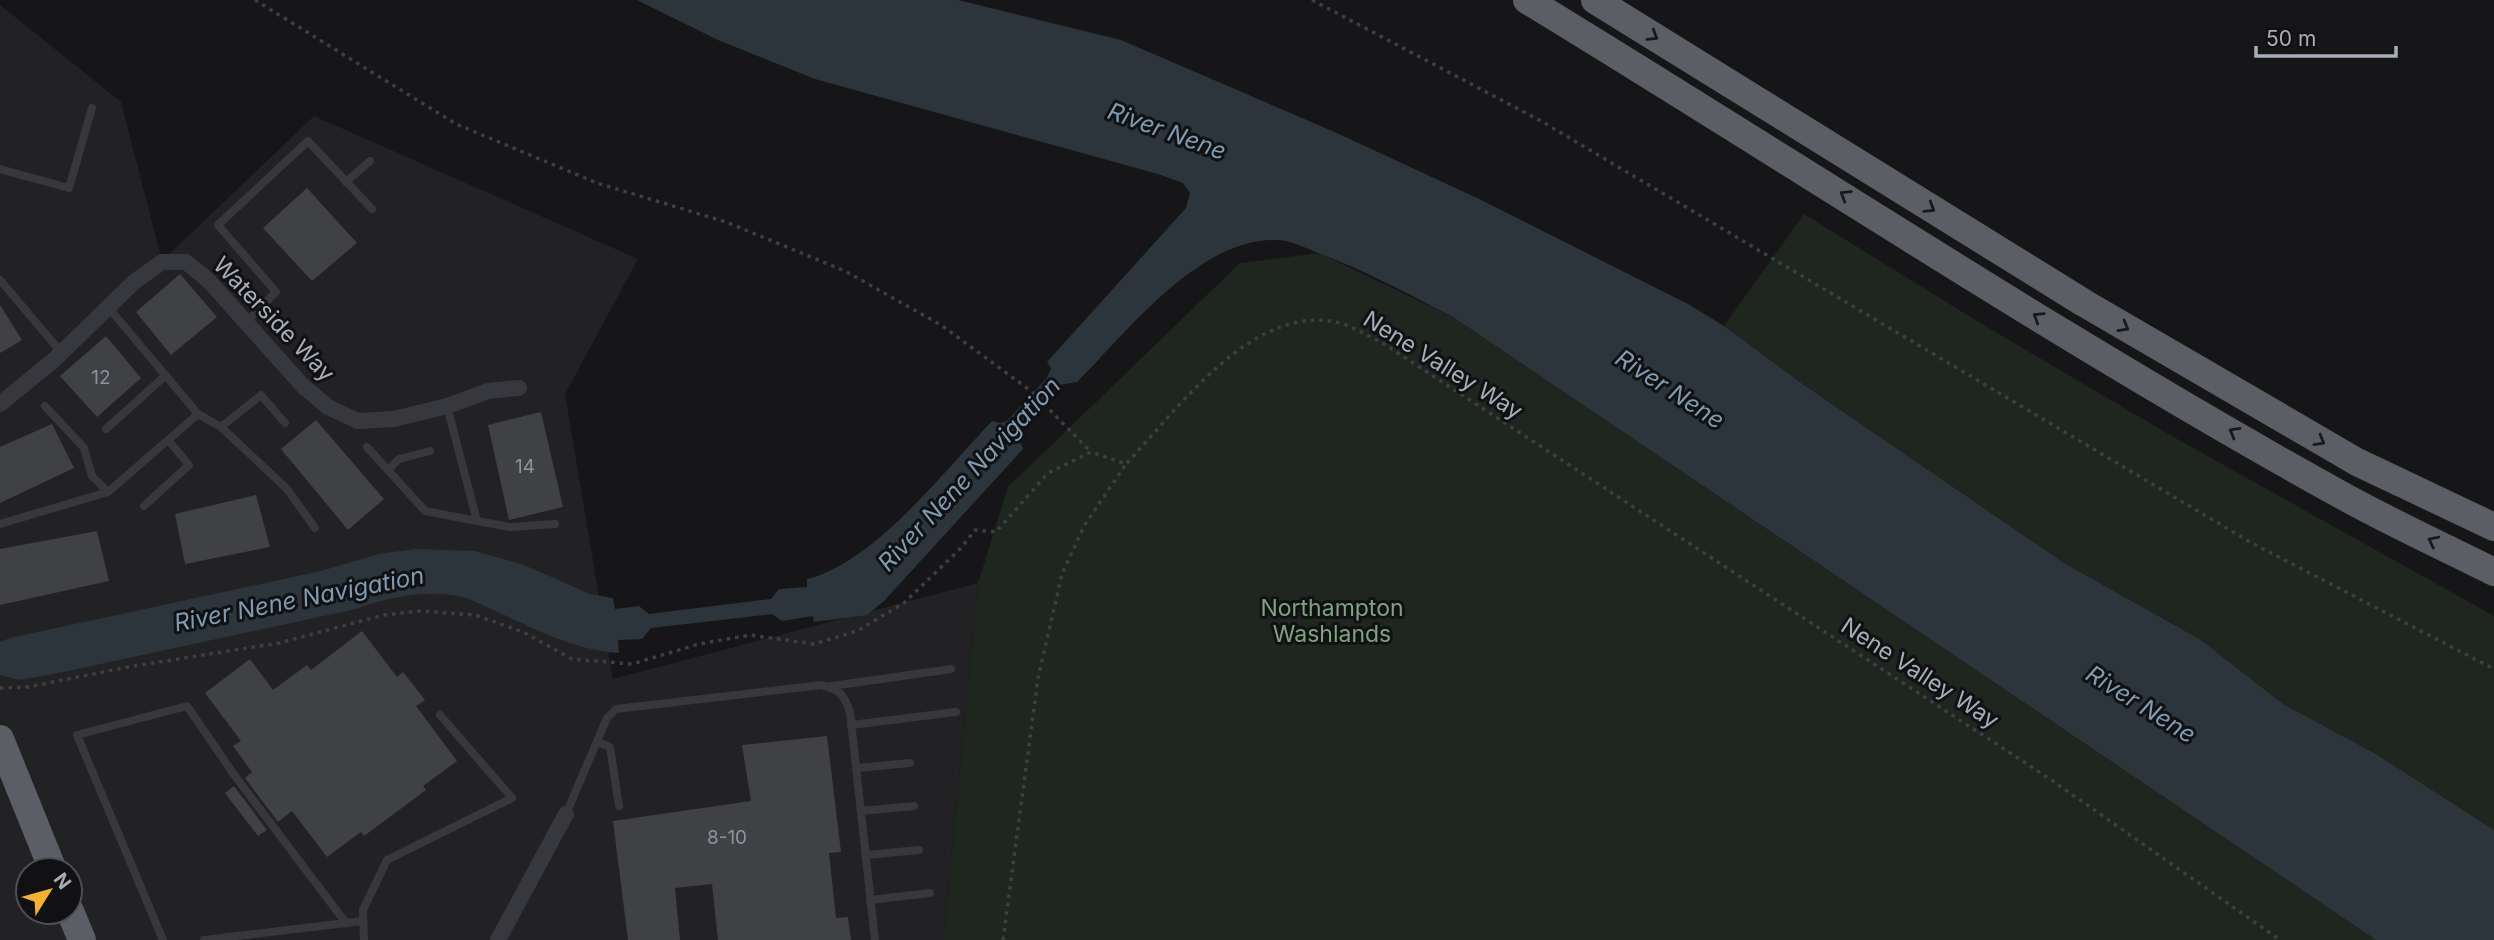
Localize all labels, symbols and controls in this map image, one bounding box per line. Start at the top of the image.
scale bar [2256,14,2396,58]
text: 50 m [2266,26,2316,51]
one-way arrow [1646,28,1659,41]
water label: River Nene [1104,96,1230,166]
one-way arrow [1840,191,1853,204]
one-way arrow [1922,199,1935,212]
street label: Waterside Way [208,251,341,387]
street label: Nene Valley Way [1358,305,1528,425]
one-way arrow [2032,312,2045,325]
one-way arrow [2116,318,2129,331]
water label: River Nene [1610,343,1730,435]
house number: 12 [91,366,111,389]
water label: River Nene Navigation [872,371,1066,577]
one-way arrow [2228,427,2241,440]
one-way arrow [2313,433,2326,446]
house number: 14 [515,455,535,478]
one-way arrow [2428,536,2440,550]
water label: River Nene Navigation [172,561,426,637]
park label: Northampton Washlands [1260,594,1404,648]
street label: Nene Valley Way [1836,612,2004,734]
water label: River Nene [2081,659,2201,749]
house number: 8-10 [707,826,747,849]
north arrow [14,856,84,926]
text: N [49,868,76,894]

